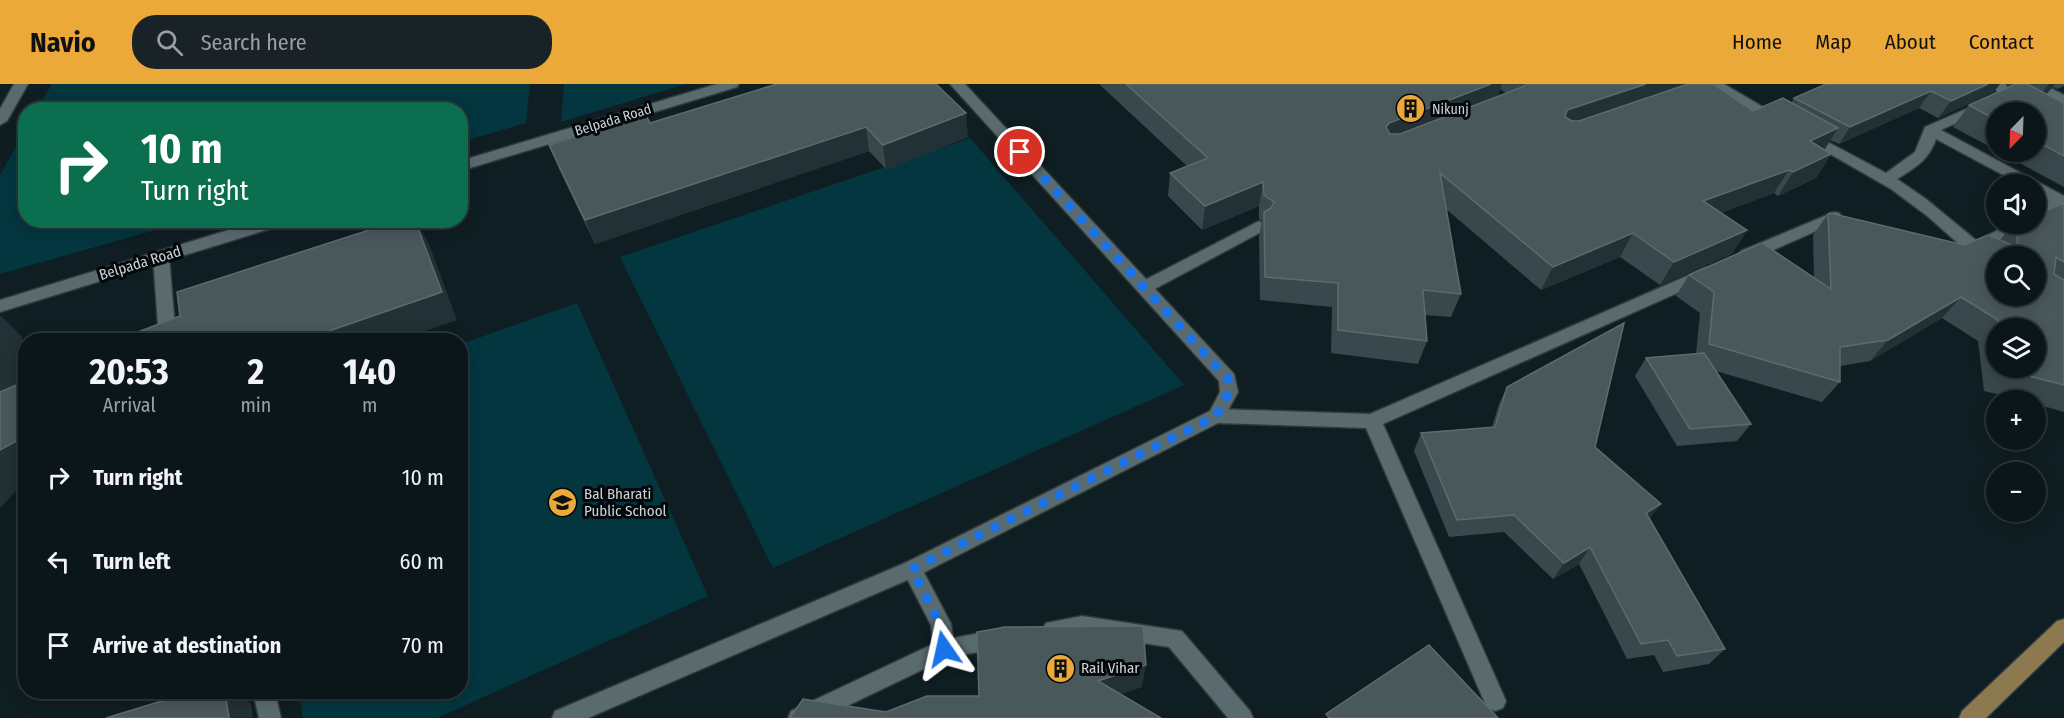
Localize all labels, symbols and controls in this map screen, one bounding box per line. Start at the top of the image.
search box [132,15,552,69]
text: Navio [30,26,96,59]
icon: search [153,26,186,59]
text: Search here [201,29,307,56]
text: Home [1732,29,1782,55]
text: Map [1815,29,1852,55]
text: About [1885,29,1936,55]
text: Contact [1969,29,2034,55]
building icon: Nikunj [1395,93,1427,125]
street label: Belpada Road [573,100,653,140]
place label: Nikunj [1432,101,1469,118]
north arrow [1986,102,2046,162]
map controls [1986,102,2046,522]
text: 10 m [141,124,222,174]
icon: right [42,126,120,204]
pin [994,126,1045,177]
icon: arrive [1003,135,1036,168]
button: sound [1986,174,2046,234]
text: Turn right [141,175,249,207]
street label: Belpada Road [97,242,183,284]
button: search [1986,246,2046,306]
button: layers [1986,318,2046,378]
text: 20:53 [90,350,169,394]
text: 2 [248,350,264,394]
text: 140 [343,350,396,394]
button: + [1986,390,2046,450]
text: Arrival [103,393,156,417]
text: min [240,393,271,417]
text: m [362,393,377,417]
icon: right [42,461,75,494]
button: − [1986,462,2046,522]
text: Turn right [93,464,182,491]
text: 10 m [402,464,444,491]
place label: Bal Bharati Public School [584,485,667,520]
school or university icon: Bal Bharati Public School [547,487,579,519]
icon: left [42,545,75,578]
text: Turn left [93,548,171,575]
text: 60 m [400,548,444,575]
position arrow [912,617,976,681]
icon: arrive [42,629,75,662]
text: Arrive at destination [93,632,281,659]
text: 70 m [402,632,444,659]
building icon: Rail Vihar [1044,652,1076,684]
place label: Rail Vihar [1081,659,1140,677]

